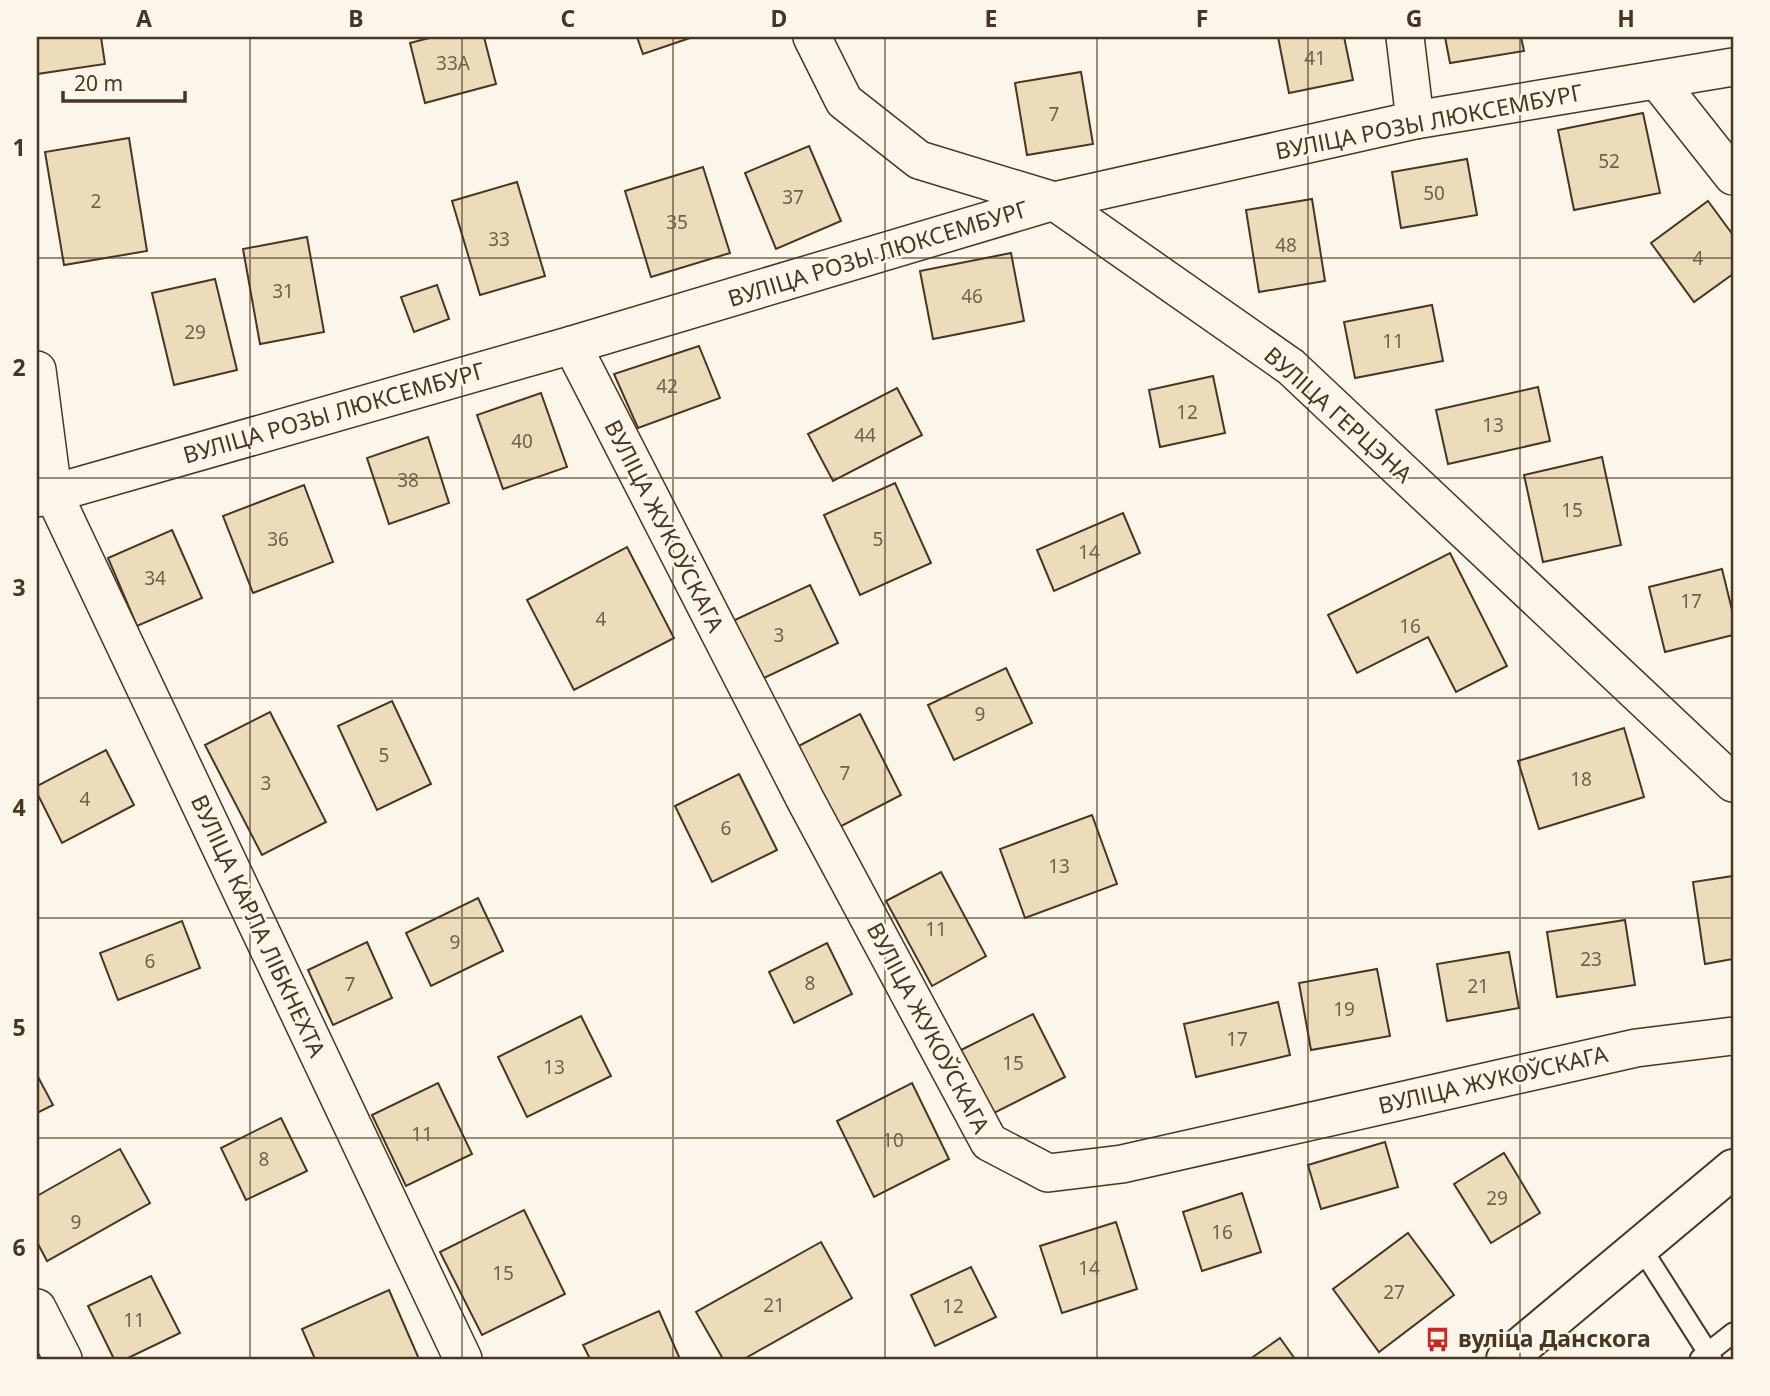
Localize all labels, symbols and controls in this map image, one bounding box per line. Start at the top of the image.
text: A [136,2,152,34]
text: B [348,2,364,34]
text: C [561,2,576,34]
text: D [771,2,787,34]
text: E [985,2,997,34]
text: F [1196,2,1208,34]
text: G [1406,2,1422,34]
text: H [1617,2,1635,34]
house number: 41 [1304,45,1326,71]
house number: 33А [436,50,471,76]
scale bar [63,60,186,104]
text: 20 m [74,69,123,97]
street label: ВУЛІЦА РОЗЫ ЛЮКСЕМБУРГ [1272,75,1586,167]
house number: 7 [1049,101,1059,127]
text: 1 [12,131,26,163]
house number: 52 [1598,148,1620,174]
house number: 50 [1423,180,1445,206]
house number: 37 [782,184,804,210]
house number: 2 [91,188,101,214]
street label: ВУЛІЦА РОЗЫ ЛЮКСЕМБУРГ [724,192,1032,314]
house number: 35 [666,209,688,235]
house number: 33 [488,226,510,252]
house number: 48 [1275,232,1297,258]
house number: 4 [1693,245,1704,271]
house number: 31 [272,278,294,304]
house number: 46 [961,283,983,309]
house number: 29 [184,319,206,345]
house number: 11 [1382,328,1404,354]
street label: ВУЛІЦА ГЕРЦЭНА [1258,339,1420,490]
text: 2 [12,351,26,383]
street label: ВУЛІЦА РОЗЫ ЛЮКСЕМБУРГ [179,354,489,470]
house number: 42 [656,373,678,399]
house number: 12 [1176,399,1198,425]
house number: 13 [1482,412,1504,438]
street label: ВУЛІЦА ЖУКОЎСКАГА [597,414,733,638]
house number: 44 [854,422,876,448]
house number: 40 [511,428,533,454]
house number: 38 [397,467,419,493]
house number: 15 [1561,497,1583,523]
house number: 36 [267,526,289,552]
house number: 5 [873,526,883,552]
house number: 14 [1078,539,1100,565]
house number: 34 [144,565,166,591]
text: 3 [12,571,26,603]
house number: 17 [1680,588,1702,614]
house number: 4 [596,606,607,632]
house number: 16 [1399,613,1421,639]
house number: 3 [774,622,784,648]
house number: 9 [975,701,985,727]
house number: 5 [379,742,389,768]
house number: 7 [840,760,850,786]
house number: 18 [1570,766,1592,792]
house number: 3 [261,770,271,796]
house number: 4 [80,786,91,812]
street label: ВУЛІЦА КАРЛА ЛІБКНЕХТА [184,789,334,1062]
text: 4 [12,791,26,823]
house number: 6 [721,815,731,841]
house number: 13 [1048,853,1070,879]
street label: ВУЛІЦА ЖУКОЎСКАГА [860,916,998,1139]
house number: 11 [925,916,947,942]
house number: 9 [450,929,460,955]
house number: 23 [1580,946,1602,972]
house number: 6 [145,948,155,974]
house number: 8 [805,970,815,996]
house number: 7 [345,971,355,997]
house number: 21 [1467,973,1489,999]
house number: 19 [1333,996,1355,1022]
text: 5 [12,1011,26,1043]
house number: 17 [1226,1026,1248,1052]
street label: ВУЛІЦА ЖУКОЎСКАГА [1375,1037,1611,1121]
house number: 15 [1002,1050,1024,1076]
house number: 13 [543,1054,565,1080]
house number: 11 [411,1121,433,1147]
house number: 10 [882,1127,904,1153]
house number: 8 [259,1146,269,1172]
house number: 29 [1486,1185,1508,1211]
house number: 9 [71,1209,81,1235]
house number: 16 [1211,1219,1233,1245]
text: 6 [12,1231,26,1263]
house number: 14 [1078,1255,1100,1281]
house number: 15 [492,1260,514,1286]
house number: 27 [1383,1279,1405,1305]
house number: 21 [763,1292,785,1318]
house number: 12 [942,1293,964,1319]
house number: 11 [123,1307,145,1333]
place label: вуліца Данскога [1458,1322,1651,1354]
bus stop icon: вуліца Данскога [1424,1325,1452,1353]

